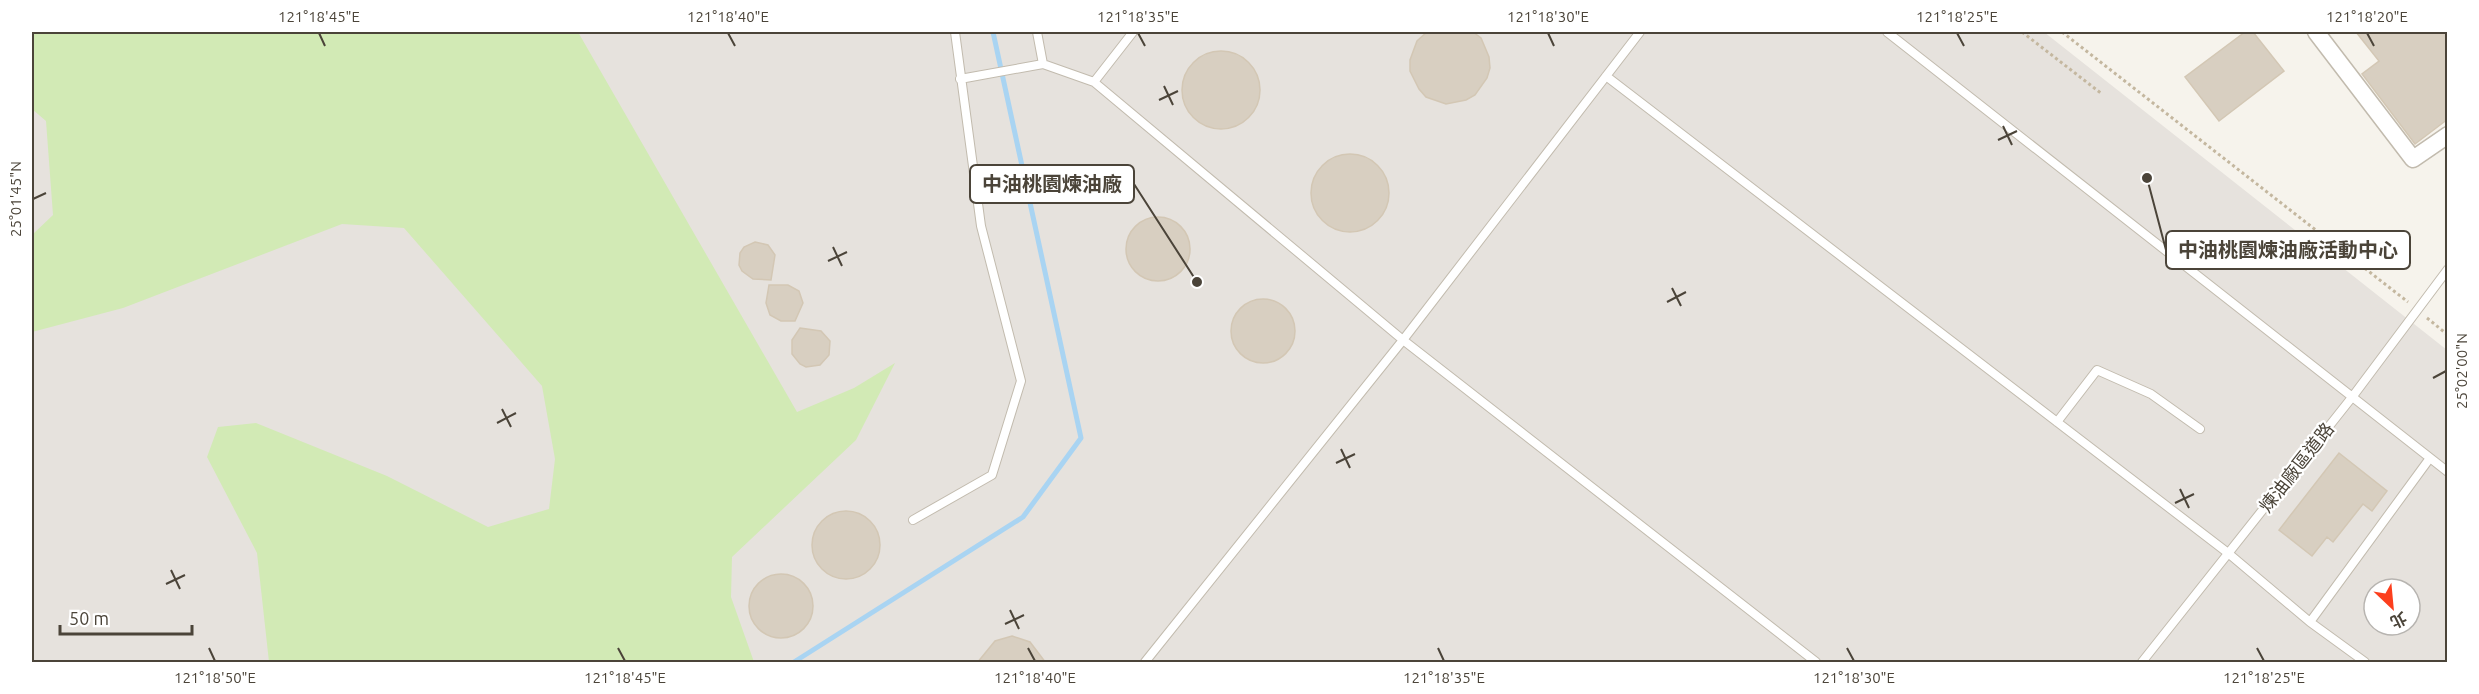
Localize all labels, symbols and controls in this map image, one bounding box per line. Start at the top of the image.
text: 121°18'45"E [278,8,360,25]
text: 121°18'40"E [687,8,769,25]
text: 121°18'35"E [1097,8,1179,25]
text: 121°18'30"E [1507,8,1589,25]
text: 121°18'25"E [1916,8,1998,25]
text: 121°18'20"E [2326,8,2408,25]
text: 25°01'45"N [7,161,24,237]
callout: 中油桃園煉油廠 [970,165,1134,203]
text: 中油桃園煉油廠 [982,172,1122,195]
callout: 中油桃園煉油廠活動中心 [2166,231,2410,269]
text: 中油桃園煉油廠活動中心 [2178,238,2398,261]
text: 25°02'00"N [2453,333,2470,409]
street label: 煉油廠區道路 [2255,418,2337,516]
north arrow [2362,577,2422,637]
scale bar [60,598,192,636]
text: 50 m [69,608,109,628]
text: 北 [2387,609,2410,632]
text: 121°18'50"E [174,669,256,686]
text: 121°18'45"E [584,669,666,686]
text: 121°18'40"E [994,669,1076,686]
text: 121°18'35"E [1403,669,1485,686]
text: 121°18'30"E [1813,669,1895,686]
text: 121°18'25"E [2223,669,2305,686]

